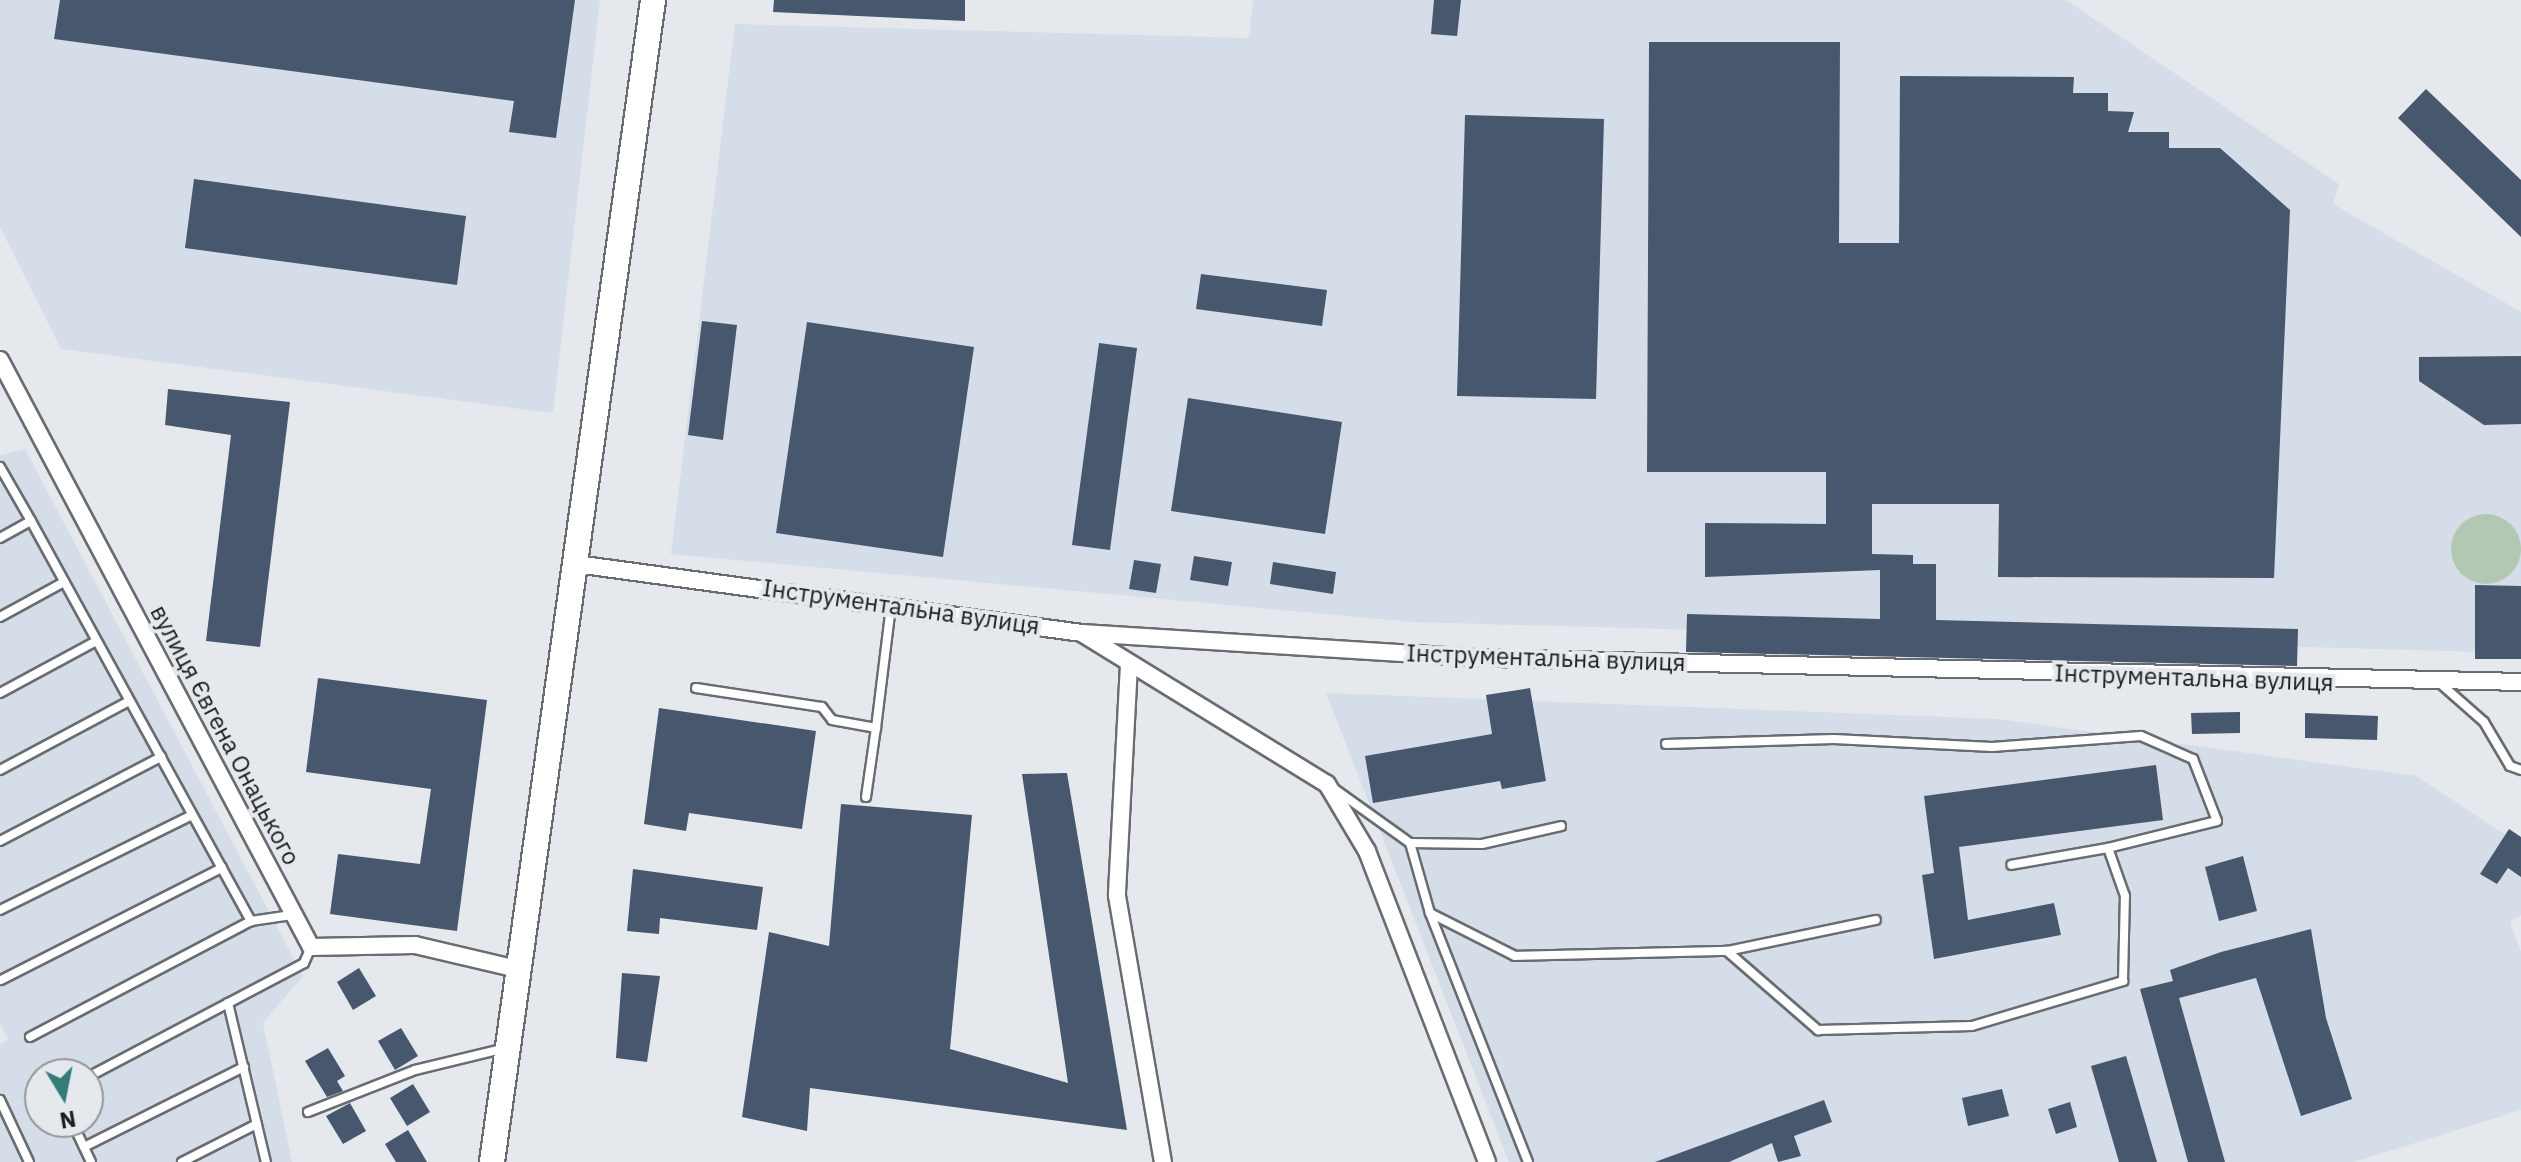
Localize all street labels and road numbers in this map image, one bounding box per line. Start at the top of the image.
street label: Інструментальна вулиця [761,573,1041,641]
street label: вулиця Євгена Онацького [144,600,306,870]
street label: Інструментальна вулиця [1406,639,1686,677]
street label: Інструментальна вулиця [2054,659,2334,697]

